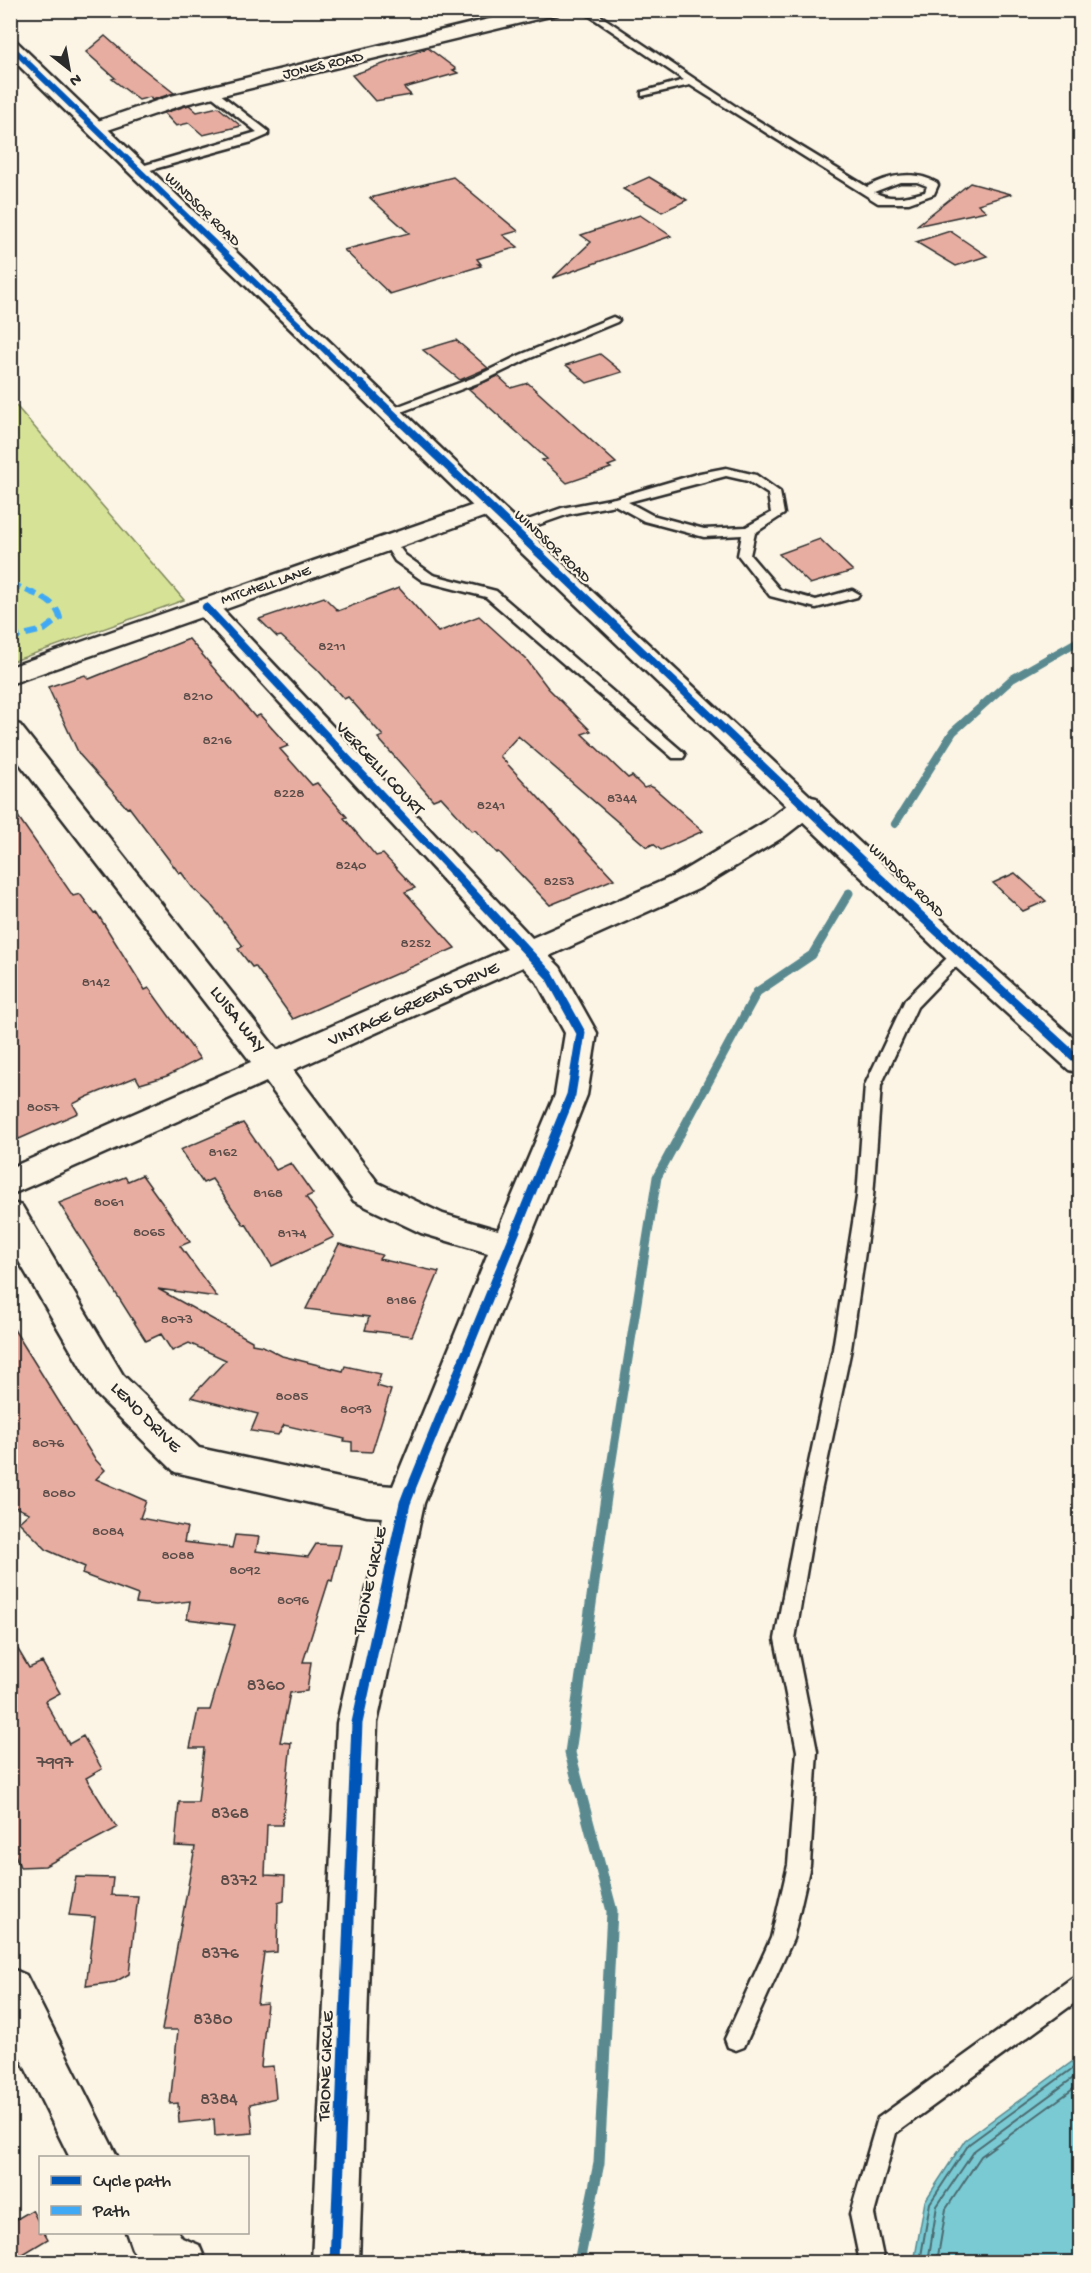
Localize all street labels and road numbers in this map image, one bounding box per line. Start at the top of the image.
street label: JONES ROAD [281,48,365,84]
street label: WINDSOR ROAD [160,169,244,251]
street label: WINDSOR ROAD [510,507,594,587]
street label: MITCHELL LANE [219,562,314,610]
street label: VERCELLI COURT [329,717,429,821]
street label: WINDSOR ROAD [864,840,948,922]
street label: VINTAGE GREENS DRIVE [324,958,503,1053]
street label: LUISA WAY [204,982,270,1058]
street label: LENO DRIVE [105,1378,185,1458]
street label: TRIONE CIRCLE [349,1524,393,1638]
street label: TRIONE CIRCLE [315,2010,339,2122]

